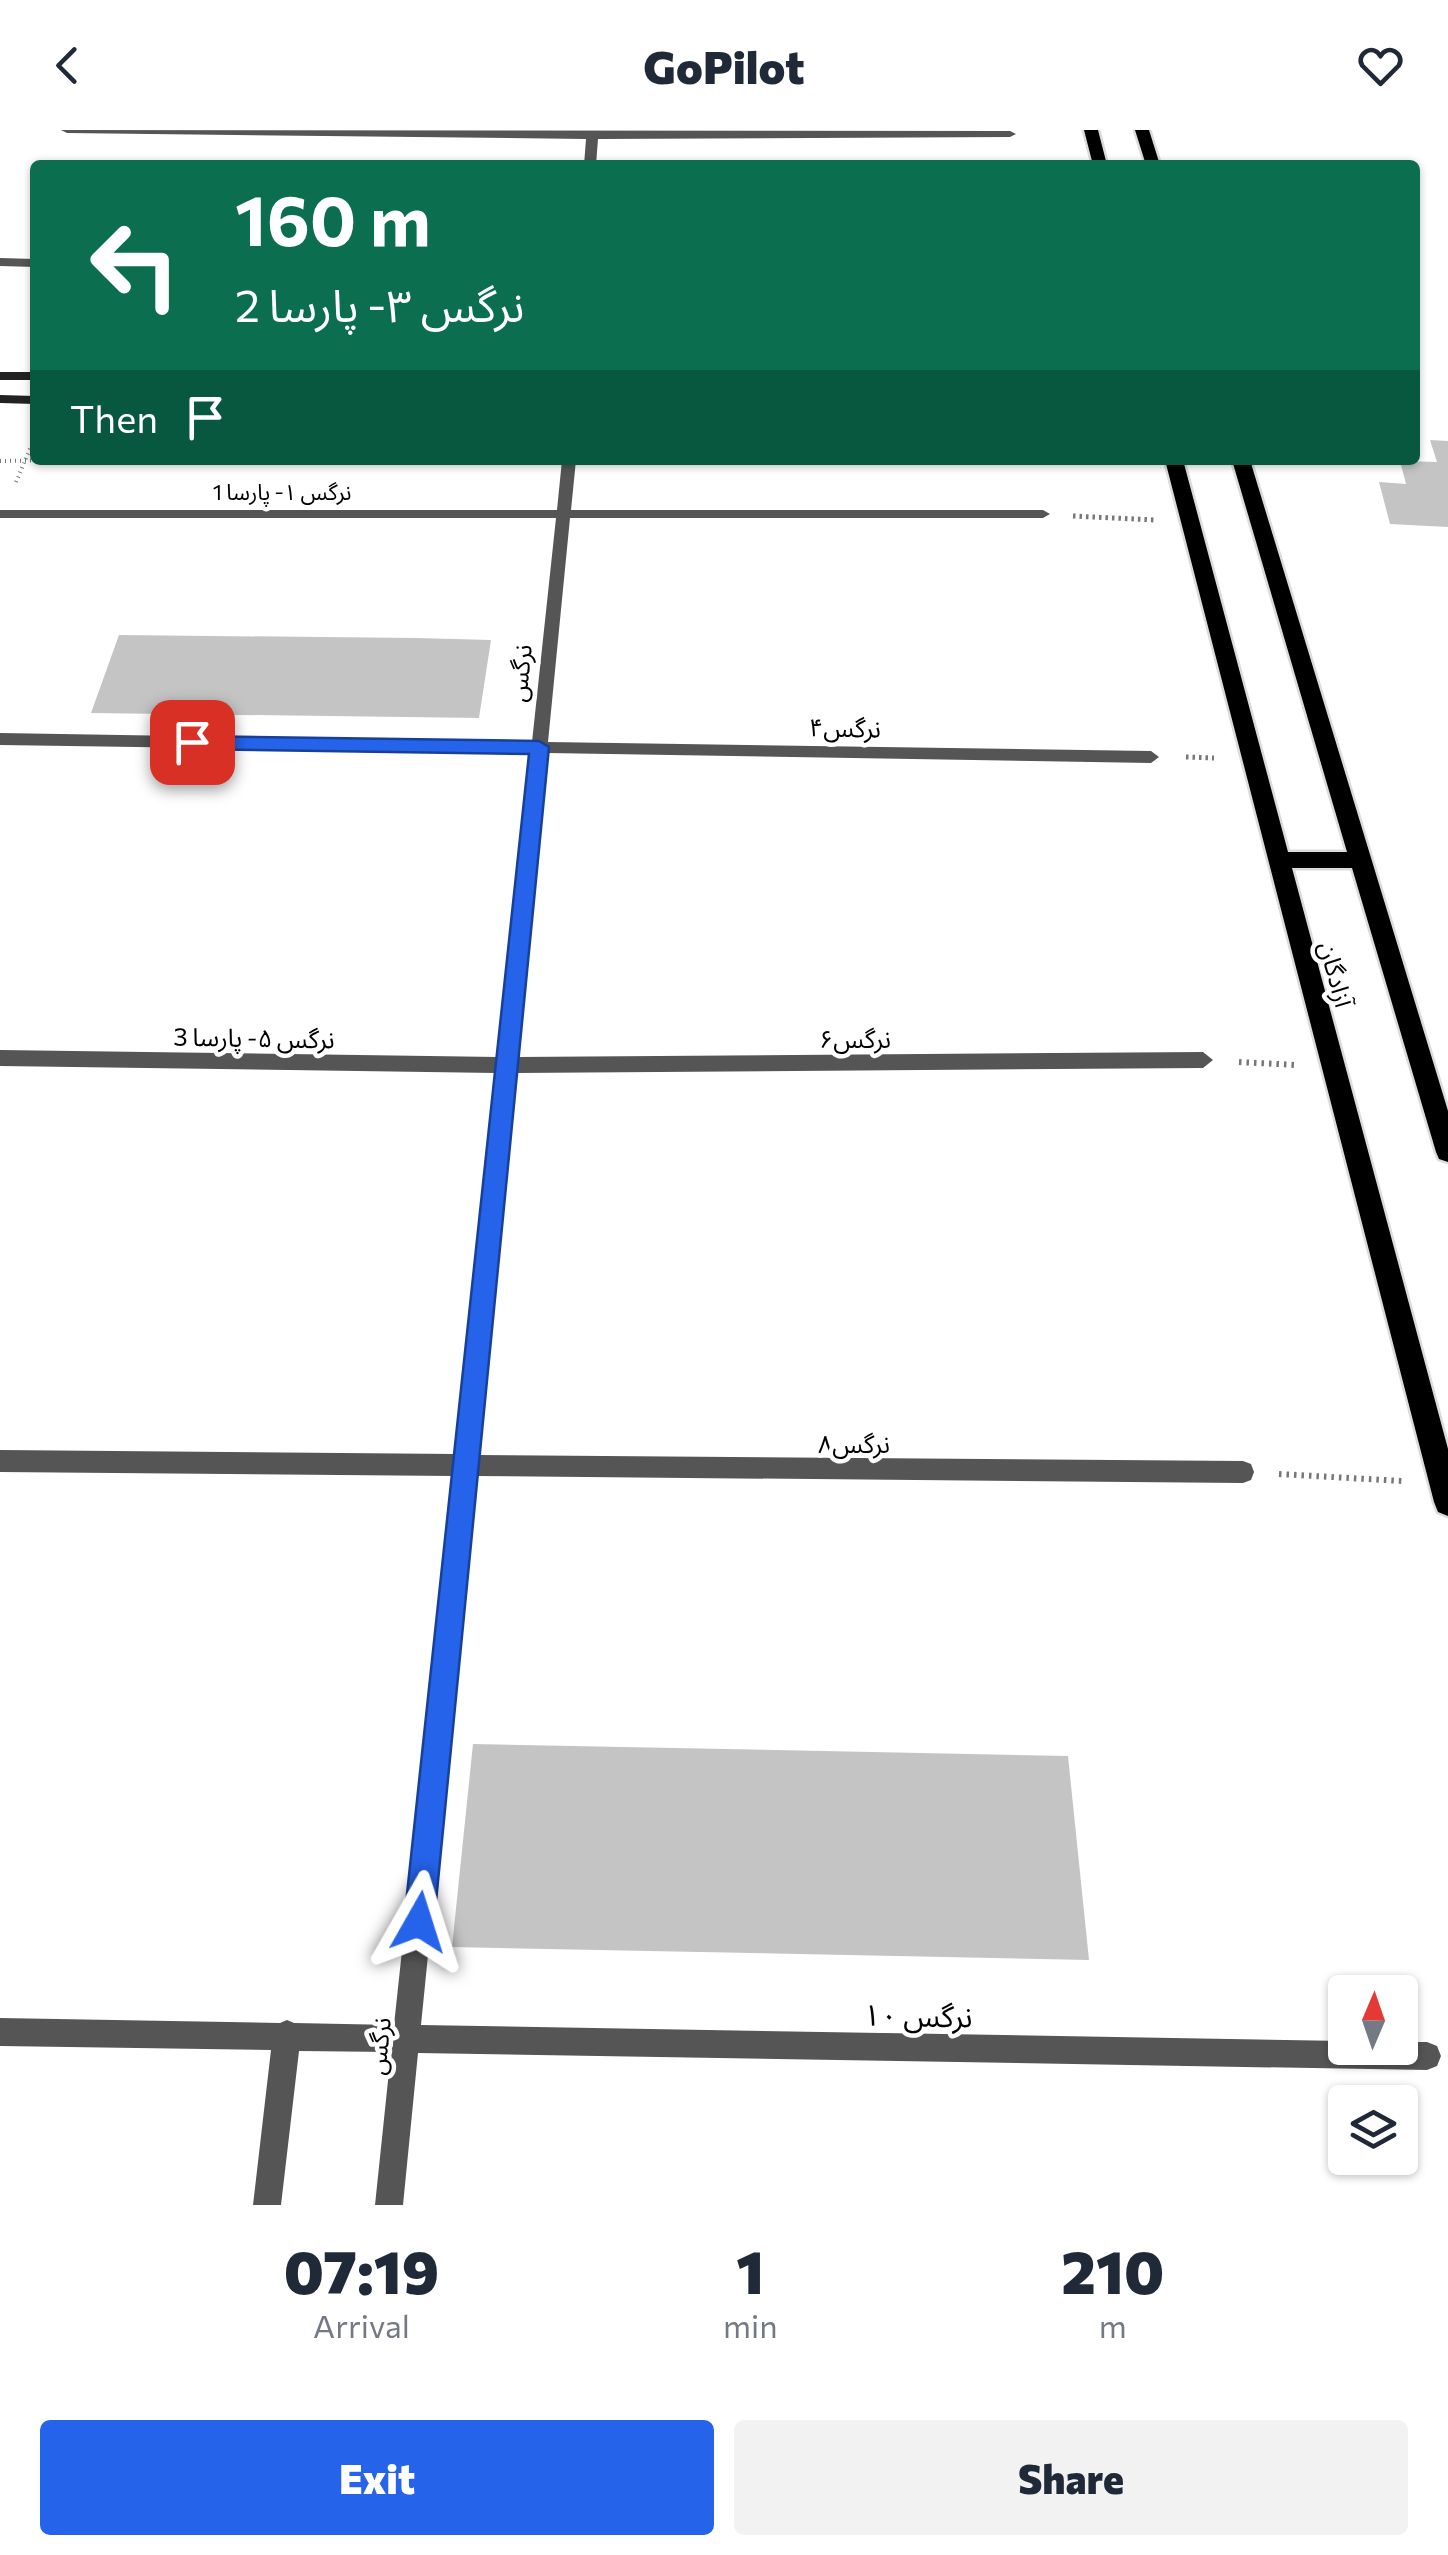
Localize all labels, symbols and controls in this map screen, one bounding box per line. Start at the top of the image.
icon: back [40,38,95,93]
text: GoPilot [643,38,805,93]
icon: heart [1353,38,1408,93]
text: 160 m [235,175,431,260]
icon: left [70,200,200,330]
text: نرگس ۳- پارسا 2 [235,276,524,331]
icon: arrive [178,390,233,445]
text: Then [70,394,158,441]
street label: نرگس ۱- پارسا 1 [213,478,351,507]
street label: نرگس [501,643,538,703]
pin [150,700,235,785]
street label: نرگس۴ [809,711,881,744]
icon: arrive [165,715,220,770]
street label: آزادگان [1313,938,1361,1012]
street label: نرگس ۵- پارسا 3 [173,1021,335,1056]
street label: نرگس۶ [819,1023,891,1054]
street label: نرگس۸ [818,1428,890,1459]
position arrow [367,1870,471,1974]
north arrow [1328,1975,1418,2065]
map controls [1328,1975,1418,2175]
street label: نرگس ۱۰ [863,1995,973,2034]
street label: نرگس [360,2016,397,2076]
button: layers [1328,2085,1418,2175]
text: 07:19 [284,2233,439,2306]
text: 1 [736,2233,764,2306]
text: 210 [1061,2233,1164,2306]
text: Arrival [313,2305,410,2345]
text: min [723,2305,777,2345]
text: m [1099,2305,1127,2345]
button: Exit [40,2420,714,2535]
button: Share [734,2420,1408,2535]

